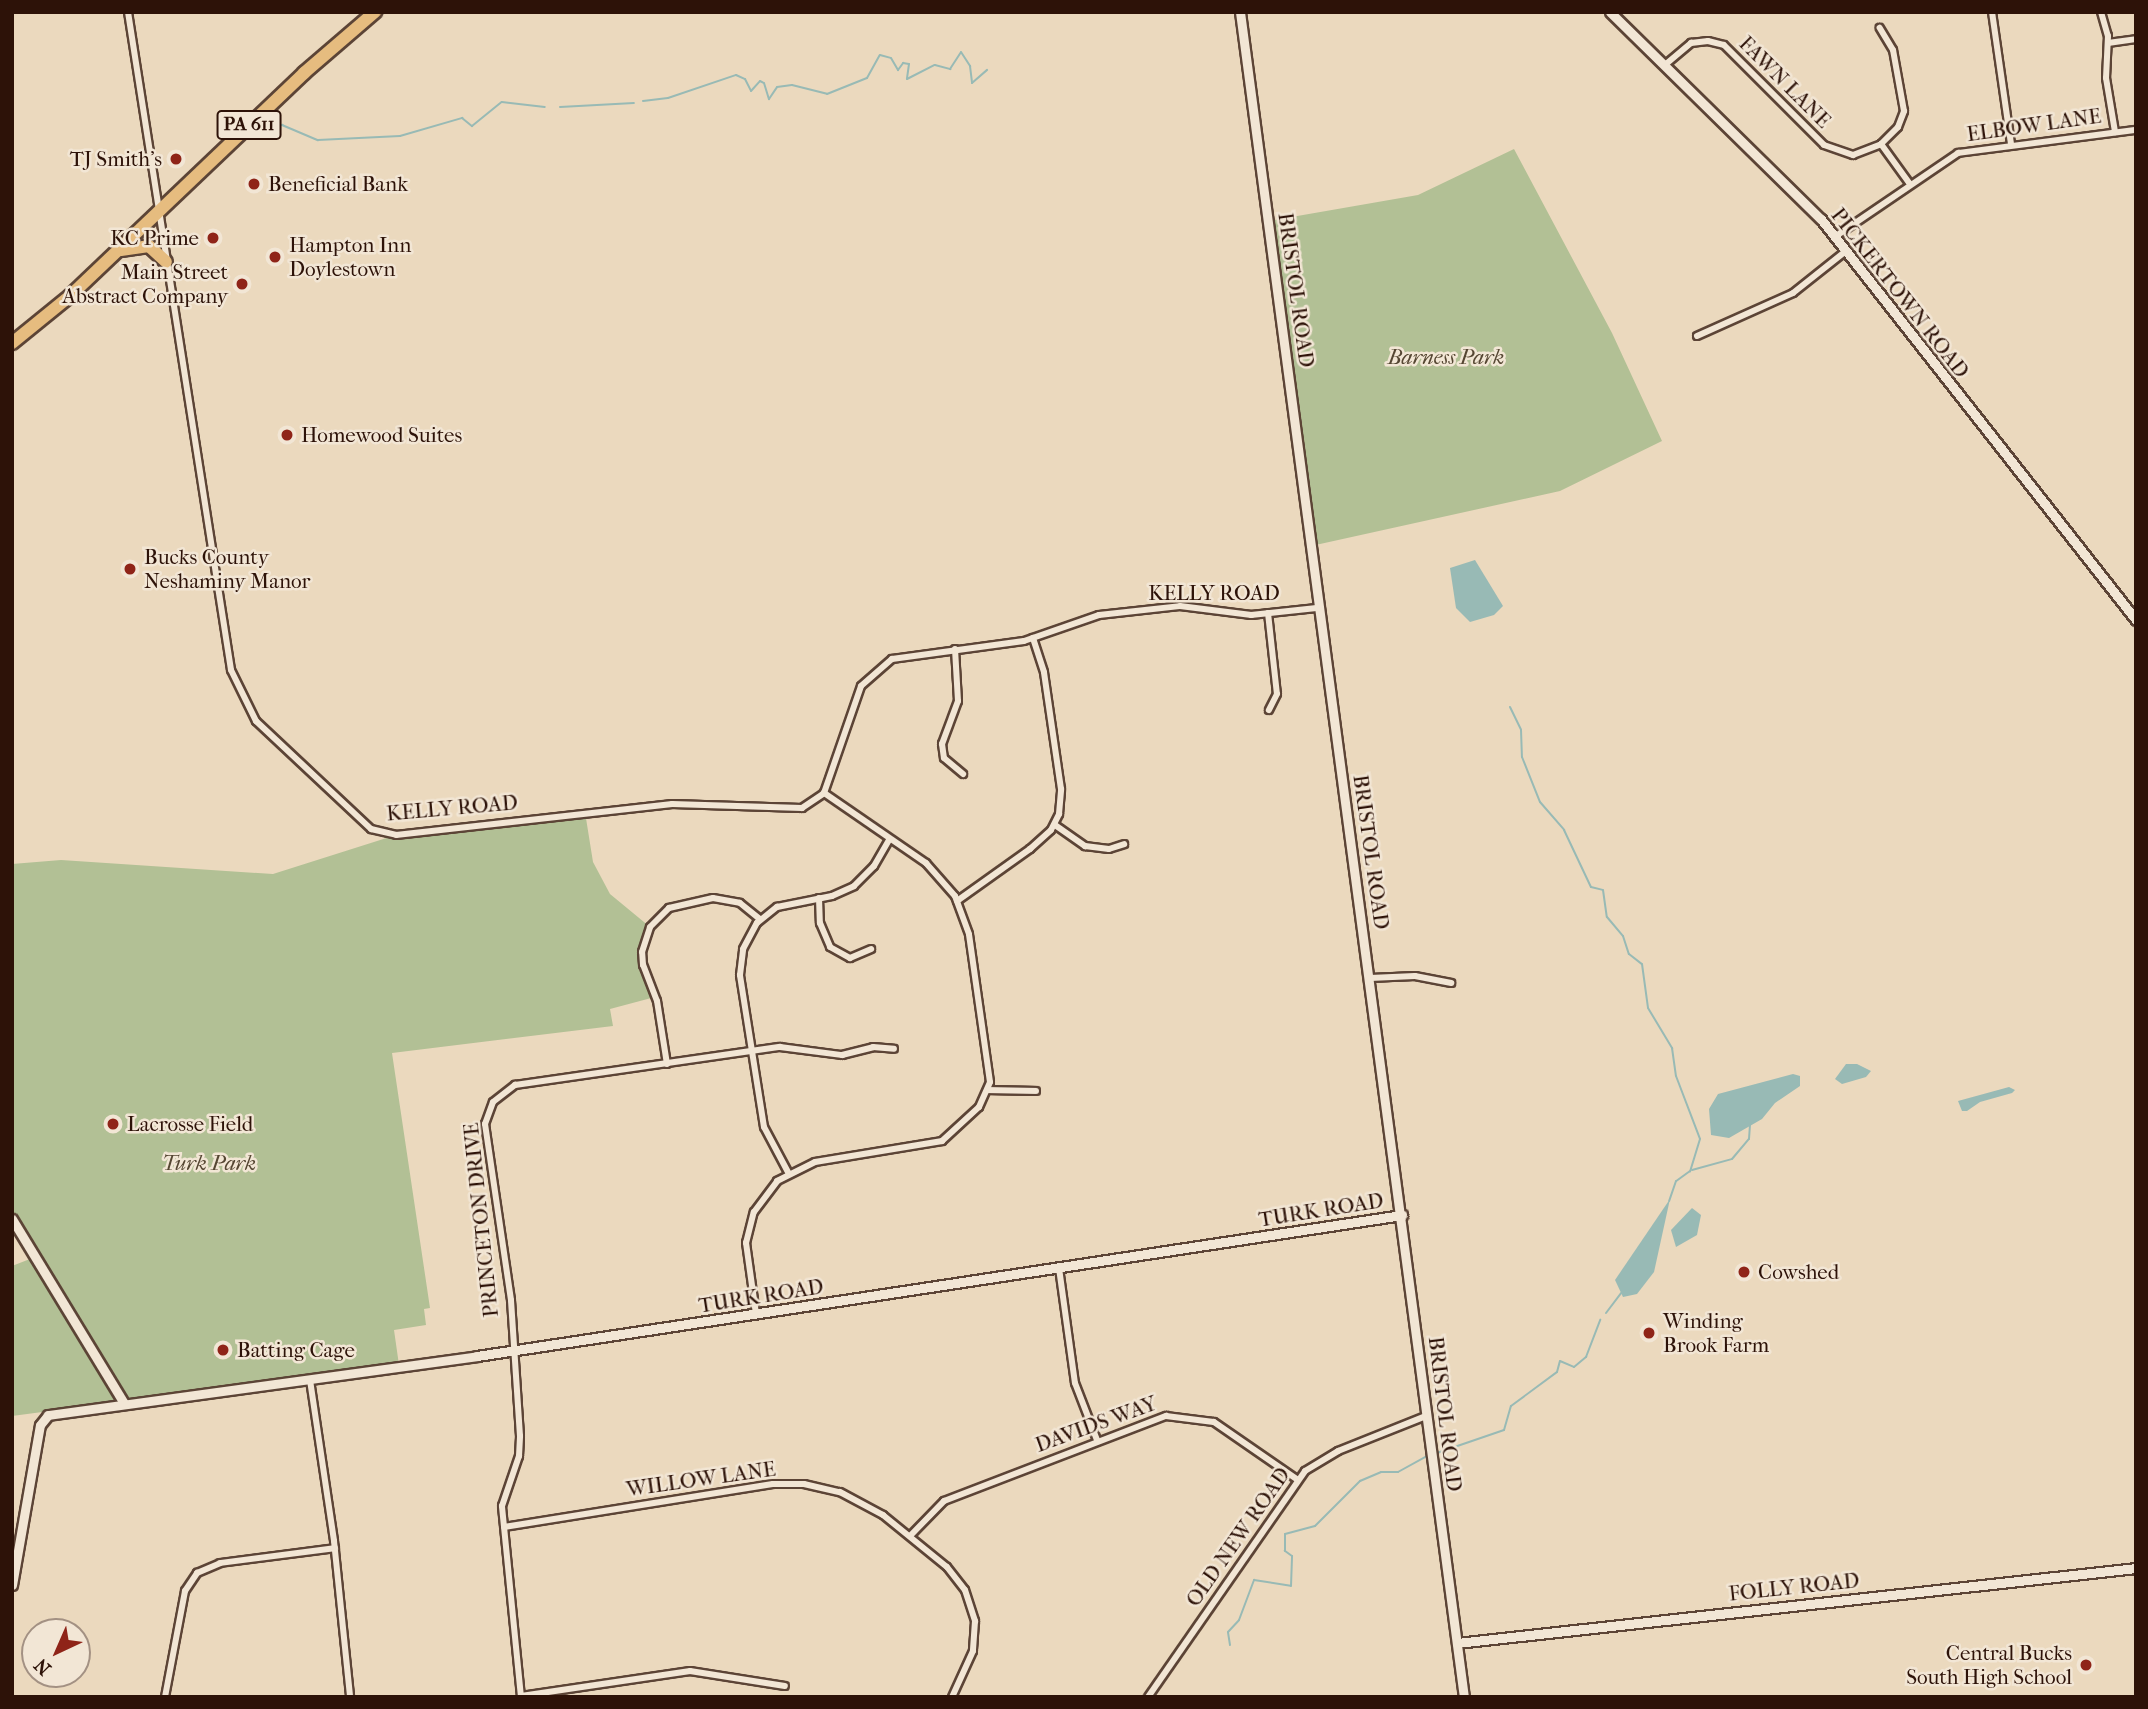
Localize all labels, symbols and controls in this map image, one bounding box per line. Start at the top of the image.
street label: FAWN LANE [1734,31,1836,133]
street label: ELBOW LANE [1965,103,2103,147]
road number: PA 611 [216,110,282,140]
place label: TJ Smith's [70,146,162,172]
marker: TJ Smith's [168,151,184,167]
place label: Beneficial Bank [268,171,408,197]
marker: Beneficial Bank [246,176,262,192]
street label: PICKERTOWN ROAD [1826,203,1974,383]
street label: BRISTOL ROAD [1273,211,1319,369]
place label: KC Prime [110,225,199,251]
marker: KC Prime [205,230,221,246]
place label: Hampton Inn Doylestown [289,232,411,282]
marker: Hampton Inn Doylestown [267,249,283,265]
place label: Main Street Abstract Company [62,259,228,309]
marker: Main Street Abstract Company [234,276,250,292]
park label: Barness Park [1388,344,1504,370]
place label: Homewood Suites [301,422,462,448]
marker: Homewood Suites [279,427,295,443]
place label: Bucks County Neshaminy Manor [144,544,310,594]
marker: Bucks County Neshaminy Manor [122,561,138,577]
street label: KELLY ROAD [1148,580,1280,606]
street label: BRISTOL ROAD [1348,773,1394,931]
street label: KELLY ROAD [385,790,519,826]
place label: Lacrosse Field [127,1111,253,1137]
marker: Lacrosse Field [105,1116,121,1132]
street label: PRINCETON DRIVE [458,1121,504,1319]
park label: Turk Park [162,1150,256,1176]
street label: TURK ROAD [1257,1188,1385,1232]
place label: Cowshed [1758,1259,1839,1285]
marker: Cowshed [1736,1264,1752,1280]
street label: TURK ROAD [697,1274,825,1318]
place label: Winding Brook Farm [1663,1308,1769,1358]
marker: Winding Brook Farm [1641,1325,1657,1341]
street label: BRISTOL ROAD [1423,1335,1467,1493]
place label: Batting Cage [237,1337,355,1363]
marker: Batting Cage [215,1342,231,1358]
street label: DAVIDS WAY [1032,1390,1160,1458]
street label: WILLOW LANE [625,1456,777,1502]
street label: OLD NEW ROAD [1181,1463,1295,1611]
street label: FOLLY ROAD [1727,1568,1861,1606]
north arrow [21,1618,91,1688]
place label: Central Bucks South High School [1906,1640,2072,1690]
text: N [30,1654,56,1680]
marker: Central Bucks South High School [2078,1657,2094,1673]

